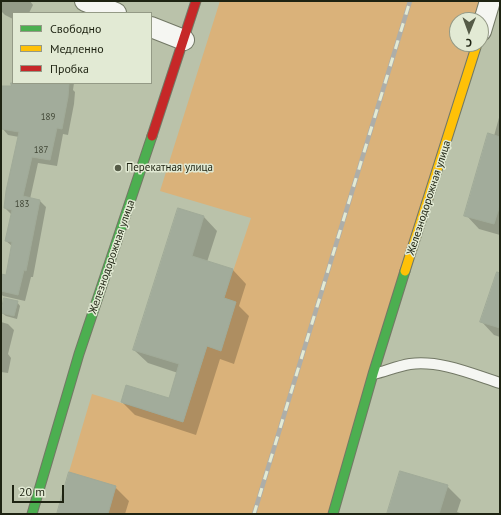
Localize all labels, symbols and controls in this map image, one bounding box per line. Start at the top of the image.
legend [12,12,152,84]
north arrow [449,12,489,52]
text: Свободно [50,21,101,36]
text: С [466,36,472,50]
text: Медленно [50,41,104,56]
text: Пробка [50,61,89,76]
house number: 189 [41,112,55,122]
street label: Железнодорожная улица [404,139,454,257]
house number: 187 [34,145,48,155]
place label: Перекатная улица [126,161,213,175]
marker: Перекатная улица [113,163,123,173]
street label: Железнодорожная улица [86,198,138,316]
house number: 183 [15,199,29,209]
scale bar [14,477,66,503]
text: 20 m [19,484,45,499]

